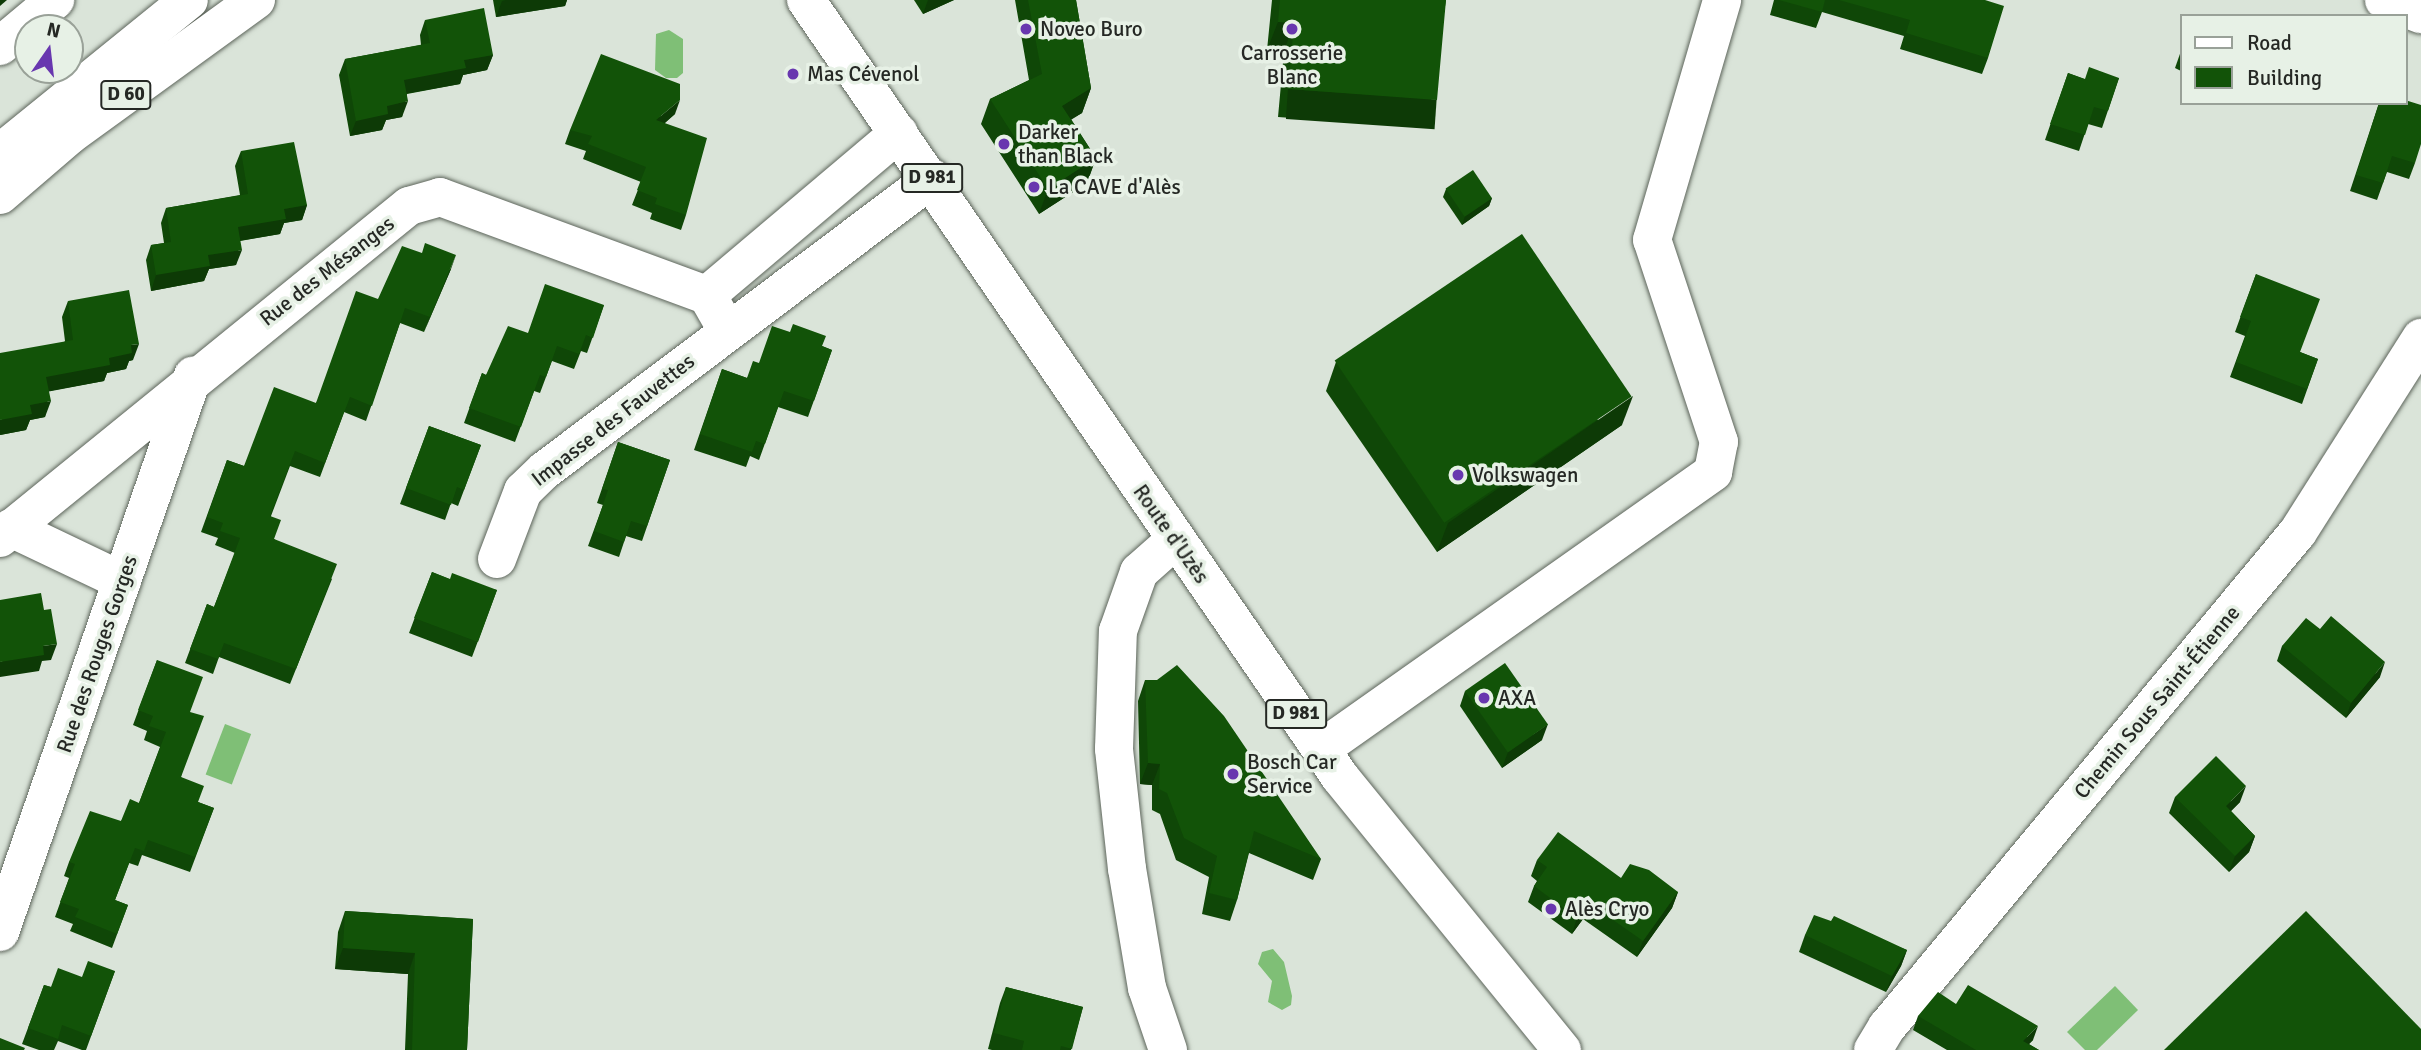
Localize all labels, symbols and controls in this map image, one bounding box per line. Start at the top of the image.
north arrow [14,14,84,84]
legend [2180,14,2407,105]
place label: Noveo Buro [1040,16,1143,42]
text: N [44,17,63,44]
marker: Noveo Buro [1018,21,1034,37]
marker: Carrosserie Blanc [1284,21,1300,37]
text: Road [2247,30,2292,56]
place label: Carrosserie Blanc [1241,40,1343,90]
place label: Mas Cévenol [807,61,920,87]
text: Building [2247,65,2322,91]
marker: Mas Cévenol [785,66,801,82]
road number: D 60 [100,80,152,110]
place label: Darker than Black [1018,119,1113,169]
marker: Darker than Black [996,136,1012,152]
road number: D 981 [900,162,964,194]
place label: La CAVE d'Alès [1048,174,1181,200]
marker: La CAVE d'Alès [1026,179,1042,195]
street label: Rue des Mésanges [255,211,399,331]
street label: Impasse des Fauvettes [526,349,700,491]
place label: Volkswagen [1472,462,1578,488]
marker: Volkswagen [1450,467,1466,483]
street label: Route d'Uzès [1128,480,1214,588]
street label: Rue des Rouges Gorges [51,552,143,756]
street label: Chemin Sous Saint-Étienne [2069,600,2245,804]
place label: AXA [1498,685,1536,711]
marker: AXA [1476,690,1492,706]
road number: D 981 [1264,698,1328,730]
place label: Bosch Car Service [1247,749,1337,799]
marker: Bosch Car Service [1225,766,1241,782]
place label: Alès Cryo [1565,896,1649,922]
marker: Alès Cryo [1543,901,1559,917]

